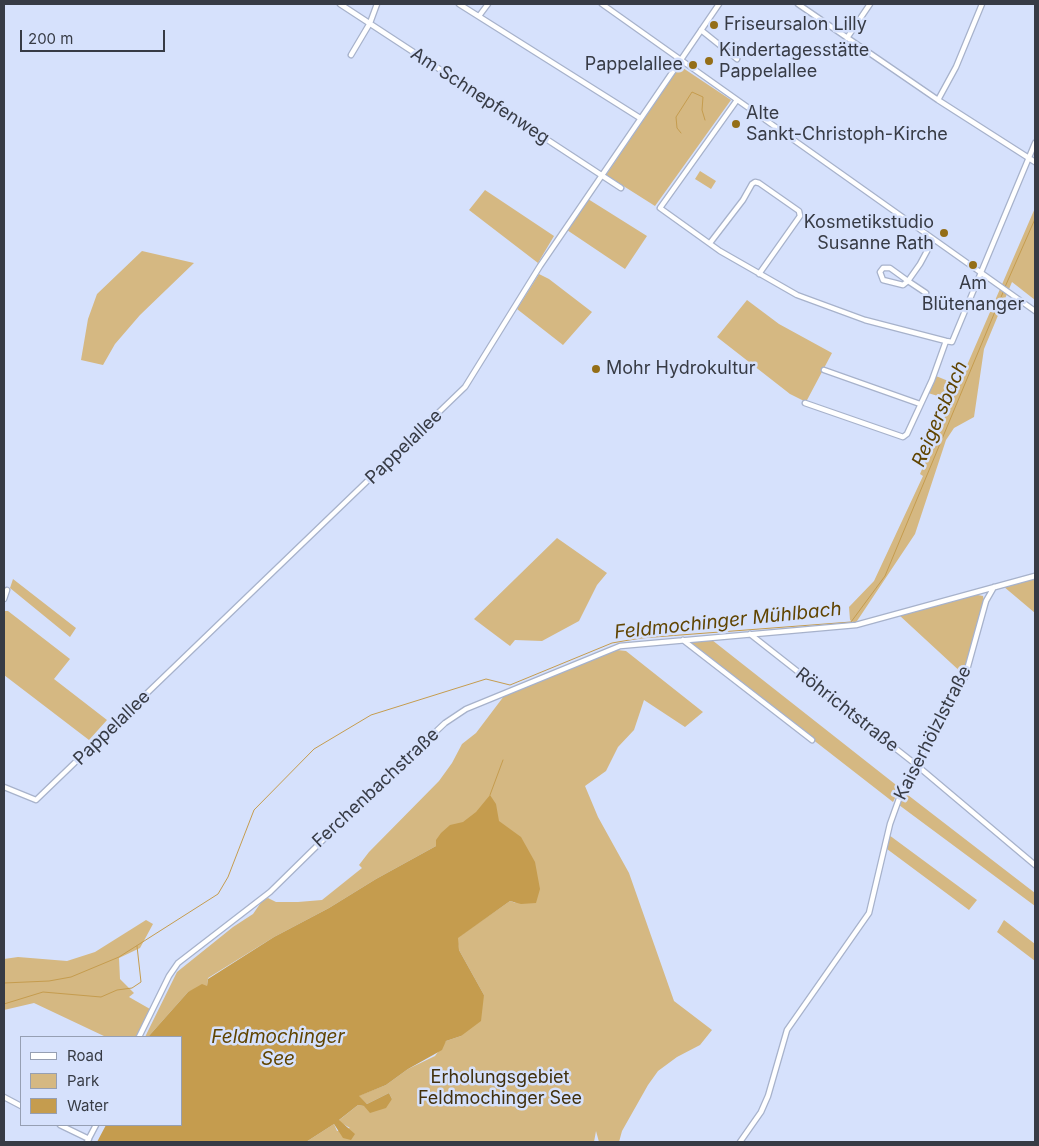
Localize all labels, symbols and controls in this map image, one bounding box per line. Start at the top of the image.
place label: Friseursalon Lilly [724,14,867,36]
marker: Friseursalon Lilly [708,19,720,31]
scale bar [22,20,168,52]
text: 200 m [28,29,73,48]
place label: Kindertagesstätte Pappelallee [719,40,869,82]
street label: Am Schnepfenweg [407,43,553,149]
place label: Pappelallee [585,54,683,76]
marker: Kindertagesstätte Pappelallee [703,55,715,67]
marker: Pappelallee [687,59,699,71]
place label: Alte Sankt-Christoph-Kirche [746,103,948,146]
marker: Alte Sankt-Christoph-Kirche [730,118,742,130]
place label: Kosmetikstudio Susanne Rath [804,212,934,254]
marker: Kosmetikstudio Susanne Rath [938,227,950,239]
marker: Am Blütenanger [967,259,979,271]
place label: Am Blütenanger [922,273,1024,316]
place label: Mohr Hydrokultur [606,358,756,380]
water label: Reigersbach [907,358,973,470]
marker: Mohr Hydrokultur [590,363,602,375]
street label: Pappelallee [361,405,447,489]
water label: Feldmochinger Mühlbach [613,598,843,644]
street label: Kaiserhölzlstraße [890,662,976,804]
street label: Röhrichtstraße [791,663,903,757]
street label: Pappelallee [69,686,155,770]
street label: Ferchenbachstraße [308,724,444,852]
water label: Feldmochinger See [211,1026,345,1070]
legend [20,1036,182,1126]
text: Road [67,1046,103,1065]
park label: Erholungsgebiet Feldmochinger See [418,1067,582,1110]
text: Park [67,1071,99,1090]
text: Water [67,1096,109,1115]

